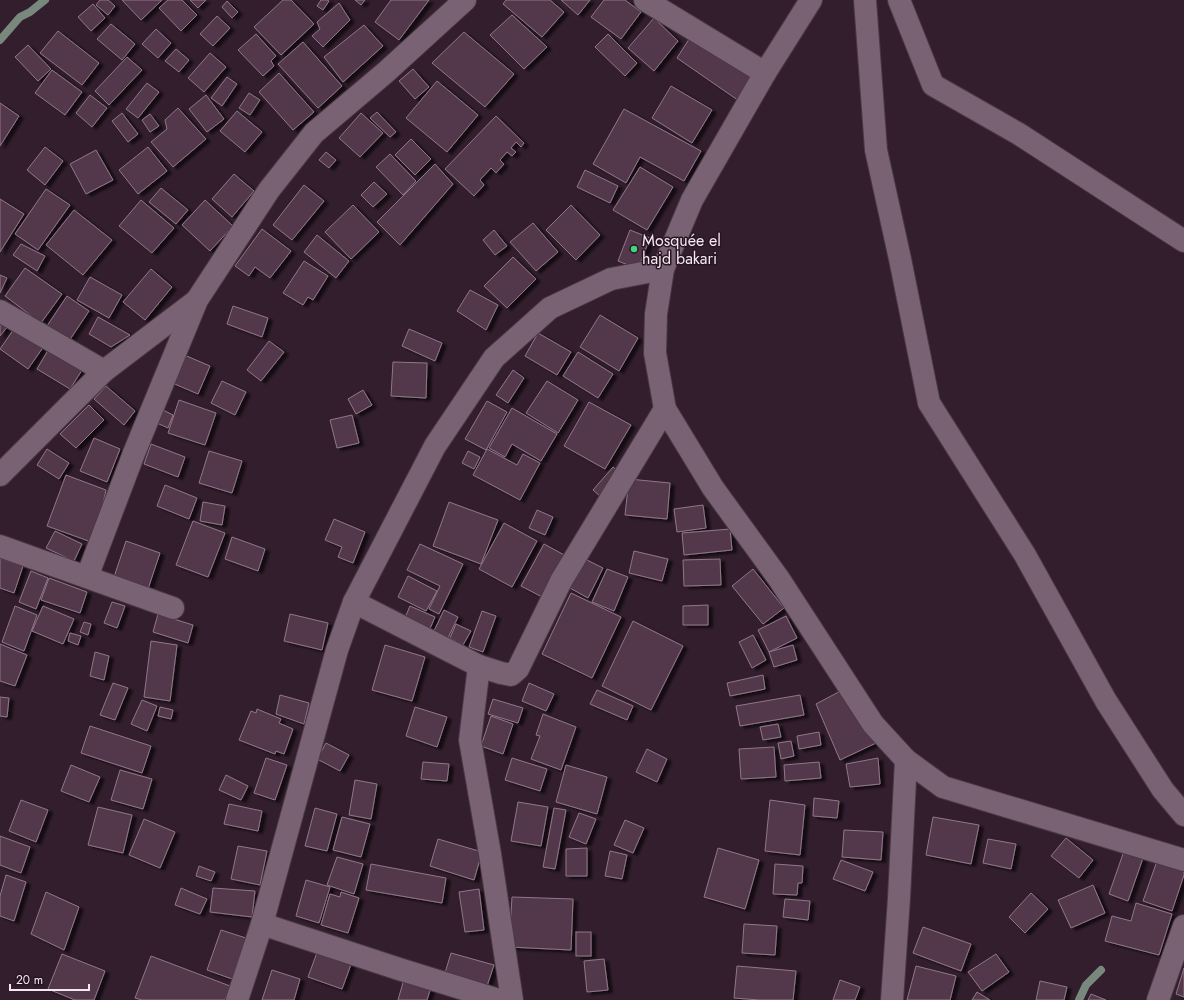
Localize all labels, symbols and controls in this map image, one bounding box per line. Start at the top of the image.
place label: Mosquée el hajd bakari [642,229,721,270]
marker: Mosquée el hajd bakari [629,244,639,254]
scale bar [10,966,89,992]
text: 20 m [16,971,43,989]

